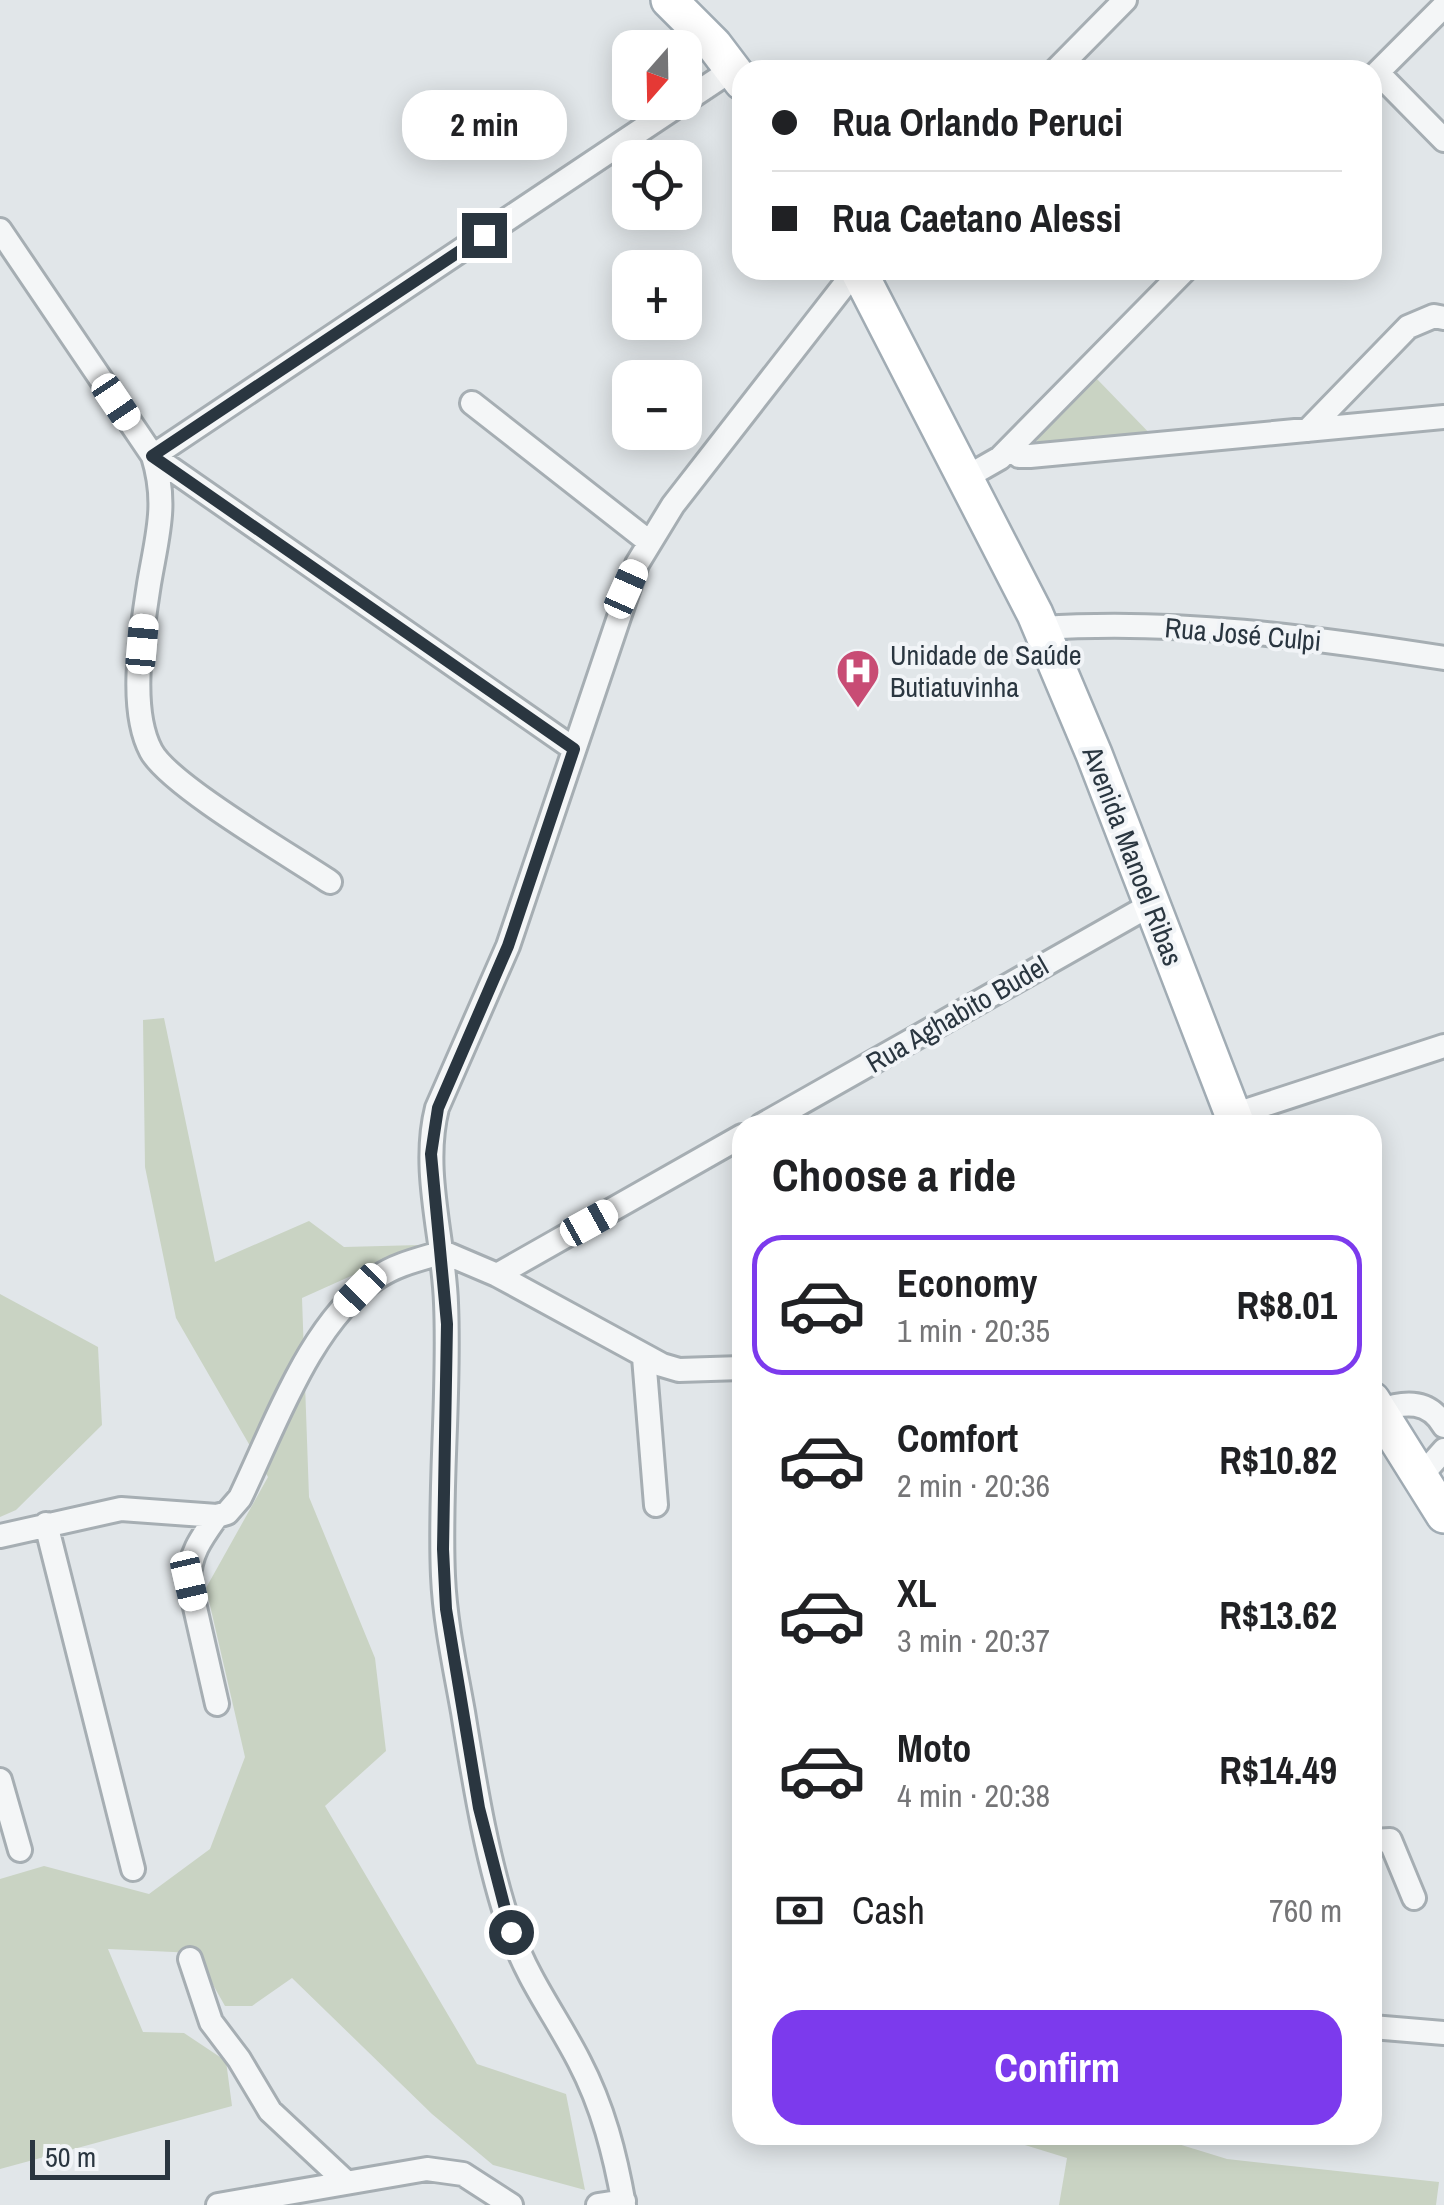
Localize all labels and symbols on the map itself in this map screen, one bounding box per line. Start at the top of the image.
north arrow [612,30,702,120]
callout: 2 min [402,90,566,160]
route end [462,213,507,258]
car [87,369,145,435]
car [600,555,652,623]
street label: Rua José Culpi [1163,608,1323,660]
car [124,613,160,675]
place label: Unidade de Saúde Butiatuvinha [890,636,1082,706]
hospital icon: Unidade de Saúde Butiatuvinha [835,648,881,709]
street label: Avenida Manoel Ribas [1073,740,1192,971]
street label: Rua Aghabito Budel [859,946,1055,1082]
car [555,1195,623,1251]
car [328,1258,392,1322]
car [168,1548,210,1614]
route start [489,1910,534,1955]
scale bar [30,2135,170,2180]

